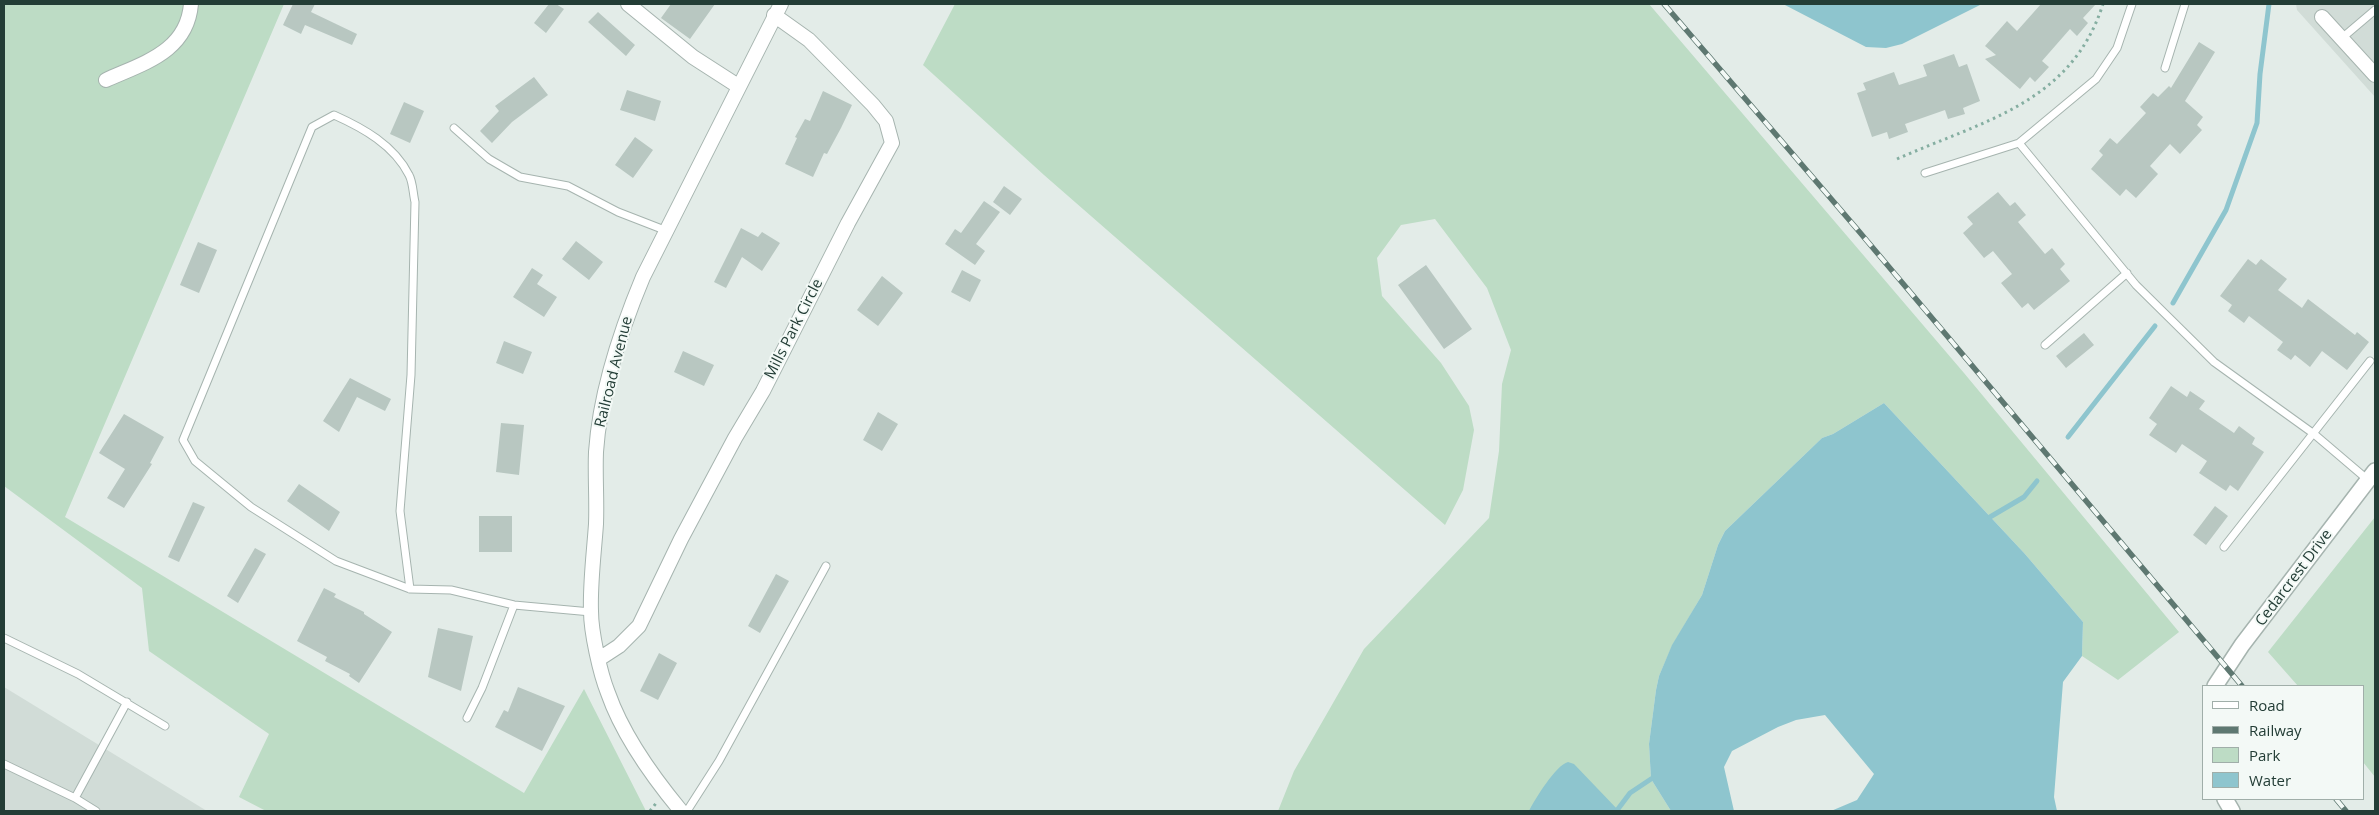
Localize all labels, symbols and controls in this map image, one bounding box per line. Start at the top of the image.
street label: Mills Park Circle [761,276,827,382]
street label: Railroad Avenue [591,315,637,429]
street label: Cedarcrest Drive [2252,526,2336,630]
legend [2202,685,2364,800]
text: Road [2249,695,2285,715]
text: Railway [2249,720,2302,740]
text: Park [2249,745,2280,765]
text: Water [2249,770,2291,790]

